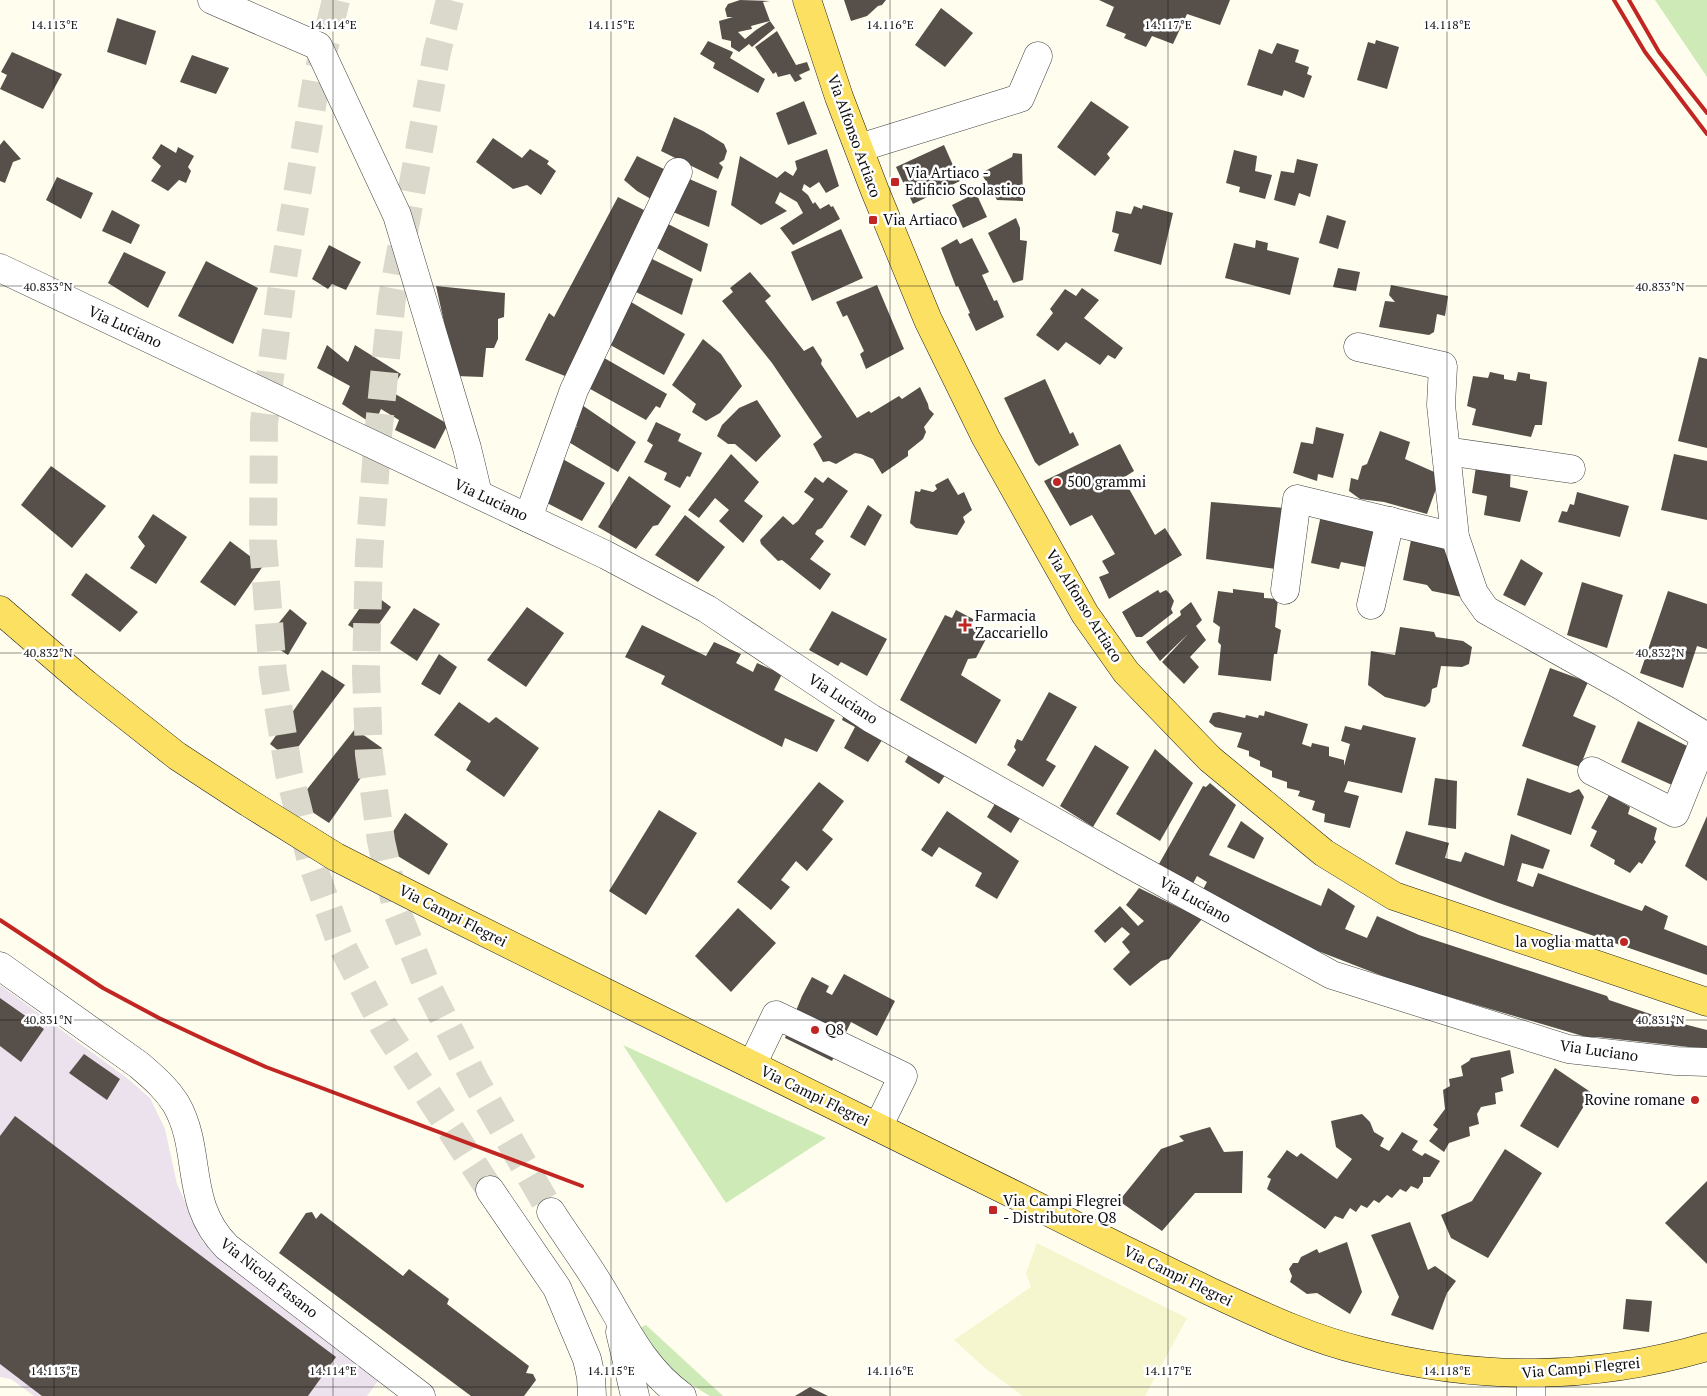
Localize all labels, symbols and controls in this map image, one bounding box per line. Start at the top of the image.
text: 14.113°E [30,17,78,32]
text: 14.114°E [309,17,357,32]
text: 14.115°E [587,17,635,32]
text: 14.116°E [866,17,914,32]
text: 14.117°E [1144,17,1192,32]
text: 14.118°E [1423,17,1471,32]
street label: Via Alfonso Artiaco [823,71,886,200]
place label: Via Artiaco - Edificio Scolastico [905,162,1026,199]
marker: Via Artiaco - Edificio Scolastico [889,176,901,188]
place label: Via Artiaco [883,209,957,229]
marker: Via Artiaco [867,214,879,226]
text: 40.833°N [23,279,73,294]
text: 40.833°N [1635,279,1685,294]
street label: Via Luciano [85,300,166,352]
place label: 500 grammi [1067,471,1146,491]
street label: Via Luciano [451,473,532,525]
marker: 500 grammi [1051,476,1063,488]
street label: Via Alfonso Artiaco [1042,545,1128,666]
place label: Farmacia Zaccariello [975,605,1048,642]
marker: Farmacia Zaccariello [959,619,971,631]
text: 40.832°N [23,645,73,660]
text: 40.832°N [1635,645,1685,660]
street label: Via Luciano [805,668,882,728]
street label: Via Luciano [1156,871,1235,927]
street label: Via Campi Flegrei [396,879,511,951]
place label: la voglia matta [1515,931,1614,951]
marker: la voglia matta [1618,936,1630,948]
text: 40.831°N [23,1012,73,1027]
text: 40.831°N [1635,1012,1685,1027]
place label: Q8 [825,1019,844,1039]
marker: Q8 [809,1024,821,1036]
street label: Via Luciano [1559,1035,1640,1065]
street label: Via Campi Flegrei [758,1060,873,1130]
place label: Rovine romane [1584,1089,1685,1109]
marker: Rovine romane [1689,1094,1701,1106]
place label: Via Campi Flegrei - Distributore Q8 [1003,1190,1122,1227]
marker: Via Campi Flegrei - Distributore Q8 [987,1204,999,1216]
street label: Via Nicola Fasano [216,1233,323,1322]
street label: Via Campi Flegrei [1121,1240,1236,1310]
street label: Via Campi Flegrei [1521,1352,1641,1382]
text: 14.113°E [30,1363,78,1378]
text: 14.114°E [309,1363,357,1378]
text: 14.115°E [587,1363,635,1378]
text: 14.116°E [866,1363,914,1378]
text: 14.117°E [1144,1363,1192,1378]
text: 14.118°E [1423,1363,1471,1378]

